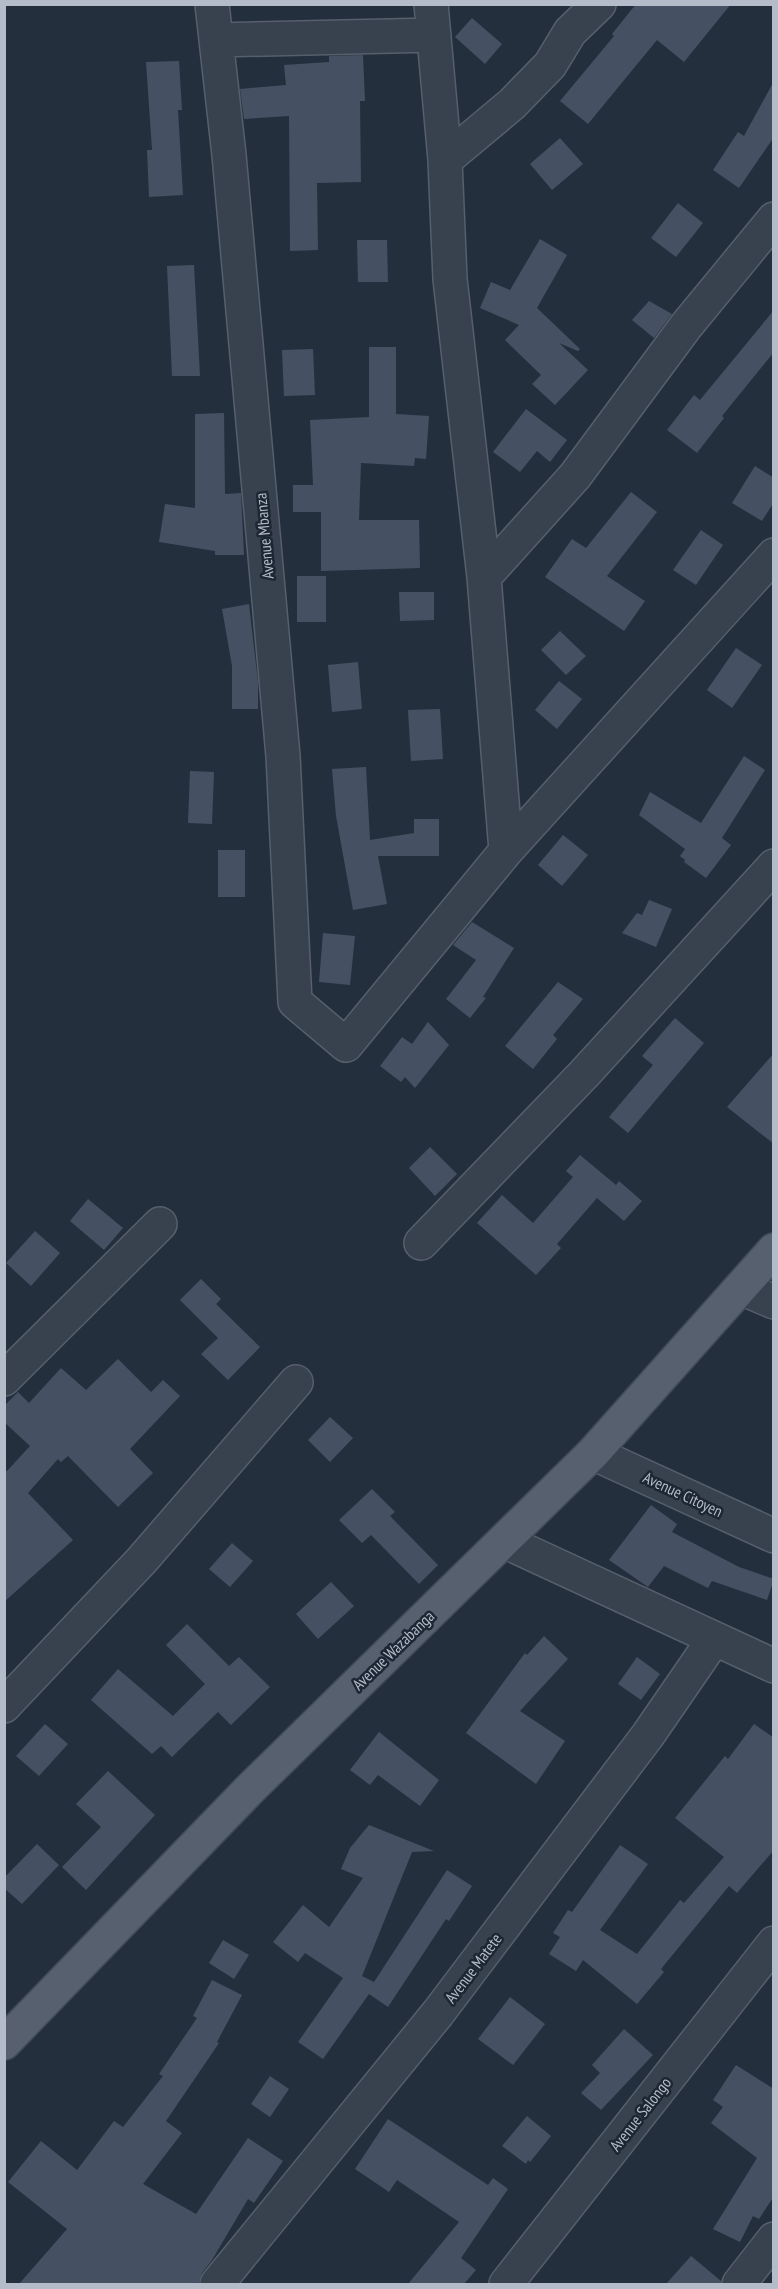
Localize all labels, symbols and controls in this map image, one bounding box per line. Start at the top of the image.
street label: Avenue Mbanza [250,492,278,580]
street label: Avenue Citoyen [640,1467,726,1521]
street label: Avenue Wazabanga [348,1606,438,1694]
street label: Avenue Matete [440,1929,506,2007]
street label: Avenue Salongo [605,2073,675,2155]

